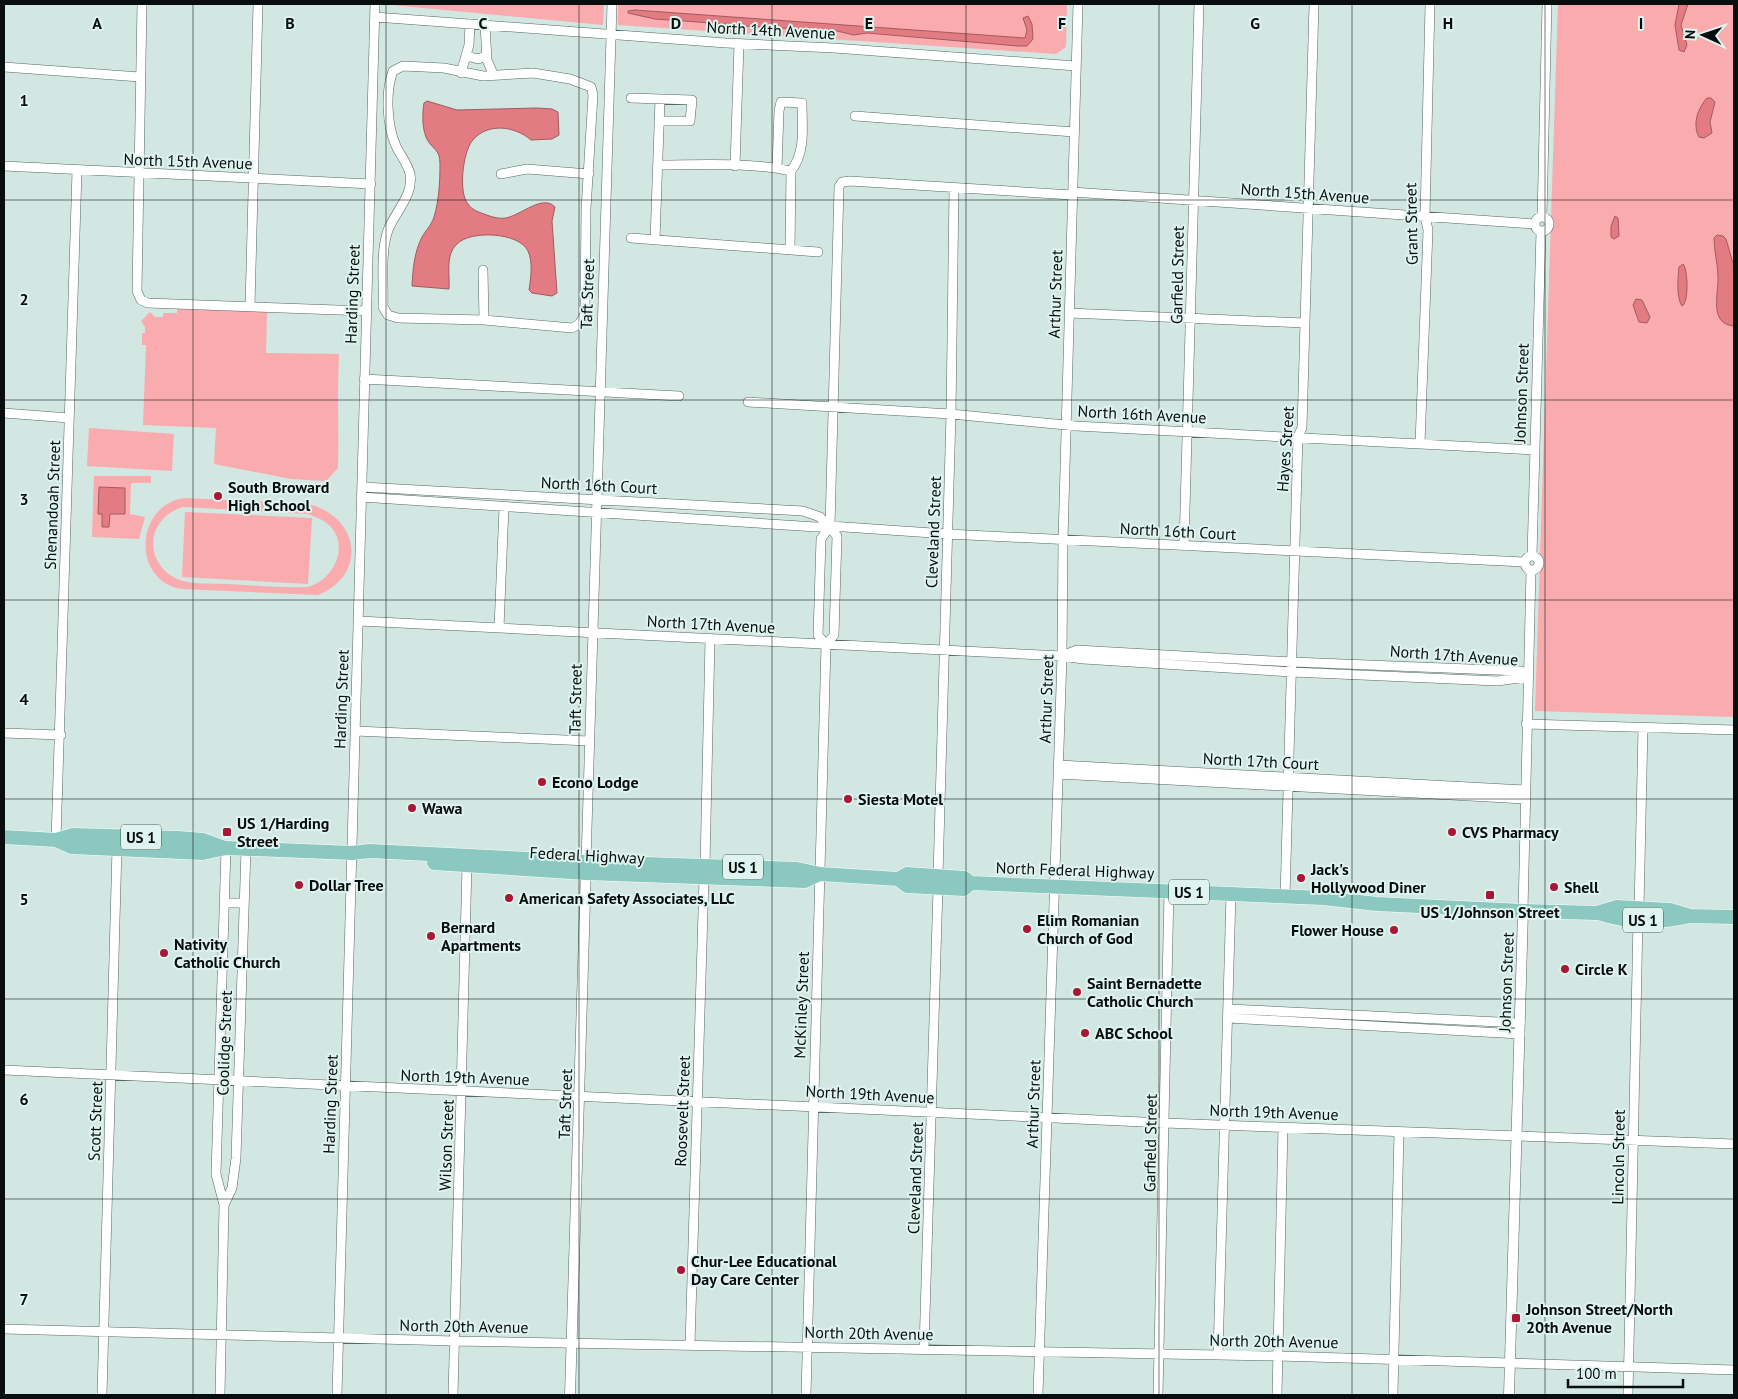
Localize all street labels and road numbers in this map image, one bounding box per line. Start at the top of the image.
street label: North 14th Avenue [706,17,836,43]
street label: North 15th Avenue [123,149,253,173]
street label: North 15th Avenue [1240,179,1370,207]
street label: Grant Street [1400,182,1422,265]
street label: Garfield Street [1166,225,1188,324]
street label: Harding Street [340,243,364,344]
street label: Arthur Street [1043,249,1067,339]
street label: Taft Street [576,258,598,330]
street label: Johnson Street [1509,342,1533,444]
street label: North 16th Avenue [1077,401,1207,427]
street label: Hayes Street [1272,405,1298,493]
street label: Shenandoah Street [40,439,64,570]
street label: North 16th Court [540,472,658,498]
street label: Cleveland Street [921,475,945,588]
street label: North 16th Court [1119,518,1237,544]
street label: North 17th Avenue [646,611,776,637]
street label: North 17th Avenue [1389,641,1519,669]
street label: Harding Street [329,648,353,749]
street label: Arthur Street [1034,654,1058,744]
street label: Taft Street [564,663,586,734]
street label: North 17th Court [1202,748,1320,774]
road number: US 1 [121,824,161,850]
street label: Federal Highway [529,842,645,868]
road number: US 1 [723,854,763,880]
street label: North Federal Highway [995,857,1155,883]
road number: US 1 [1169,880,1209,904]
road number: US 1 [1623,908,1663,932]
street label: Johnson Street [1494,931,1518,1033]
street label: McKinley Street [789,951,813,1059]
street label: Coolidge Street [212,990,236,1096]
street label: Harding Street [318,1053,342,1154]
street label: Roosevelt Street [670,1054,694,1167]
street label: Arthur Street [1021,1059,1045,1149]
street label: North 19th Avenue [400,1065,530,1089]
street label: Taft Street [554,1068,576,1140]
street label: Scott Street [84,1080,106,1161]
street label: North 19th Avenue [805,1081,935,1107]
street label: Garfield Street [1139,1093,1161,1192]
street label: Wilson Street [434,1098,458,1191]
street label: North 19th Avenue [1209,1100,1339,1124]
street label: Lincoln Street [1607,1109,1629,1205]
street label: Cleveland Street [903,1121,927,1234]
street label: North 20th Avenue [399,1315,529,1337]
street label: North 20th Avenue [804,1322,934,1344]
street label: North 20th Avenue [1209,1330,1339,1352]

